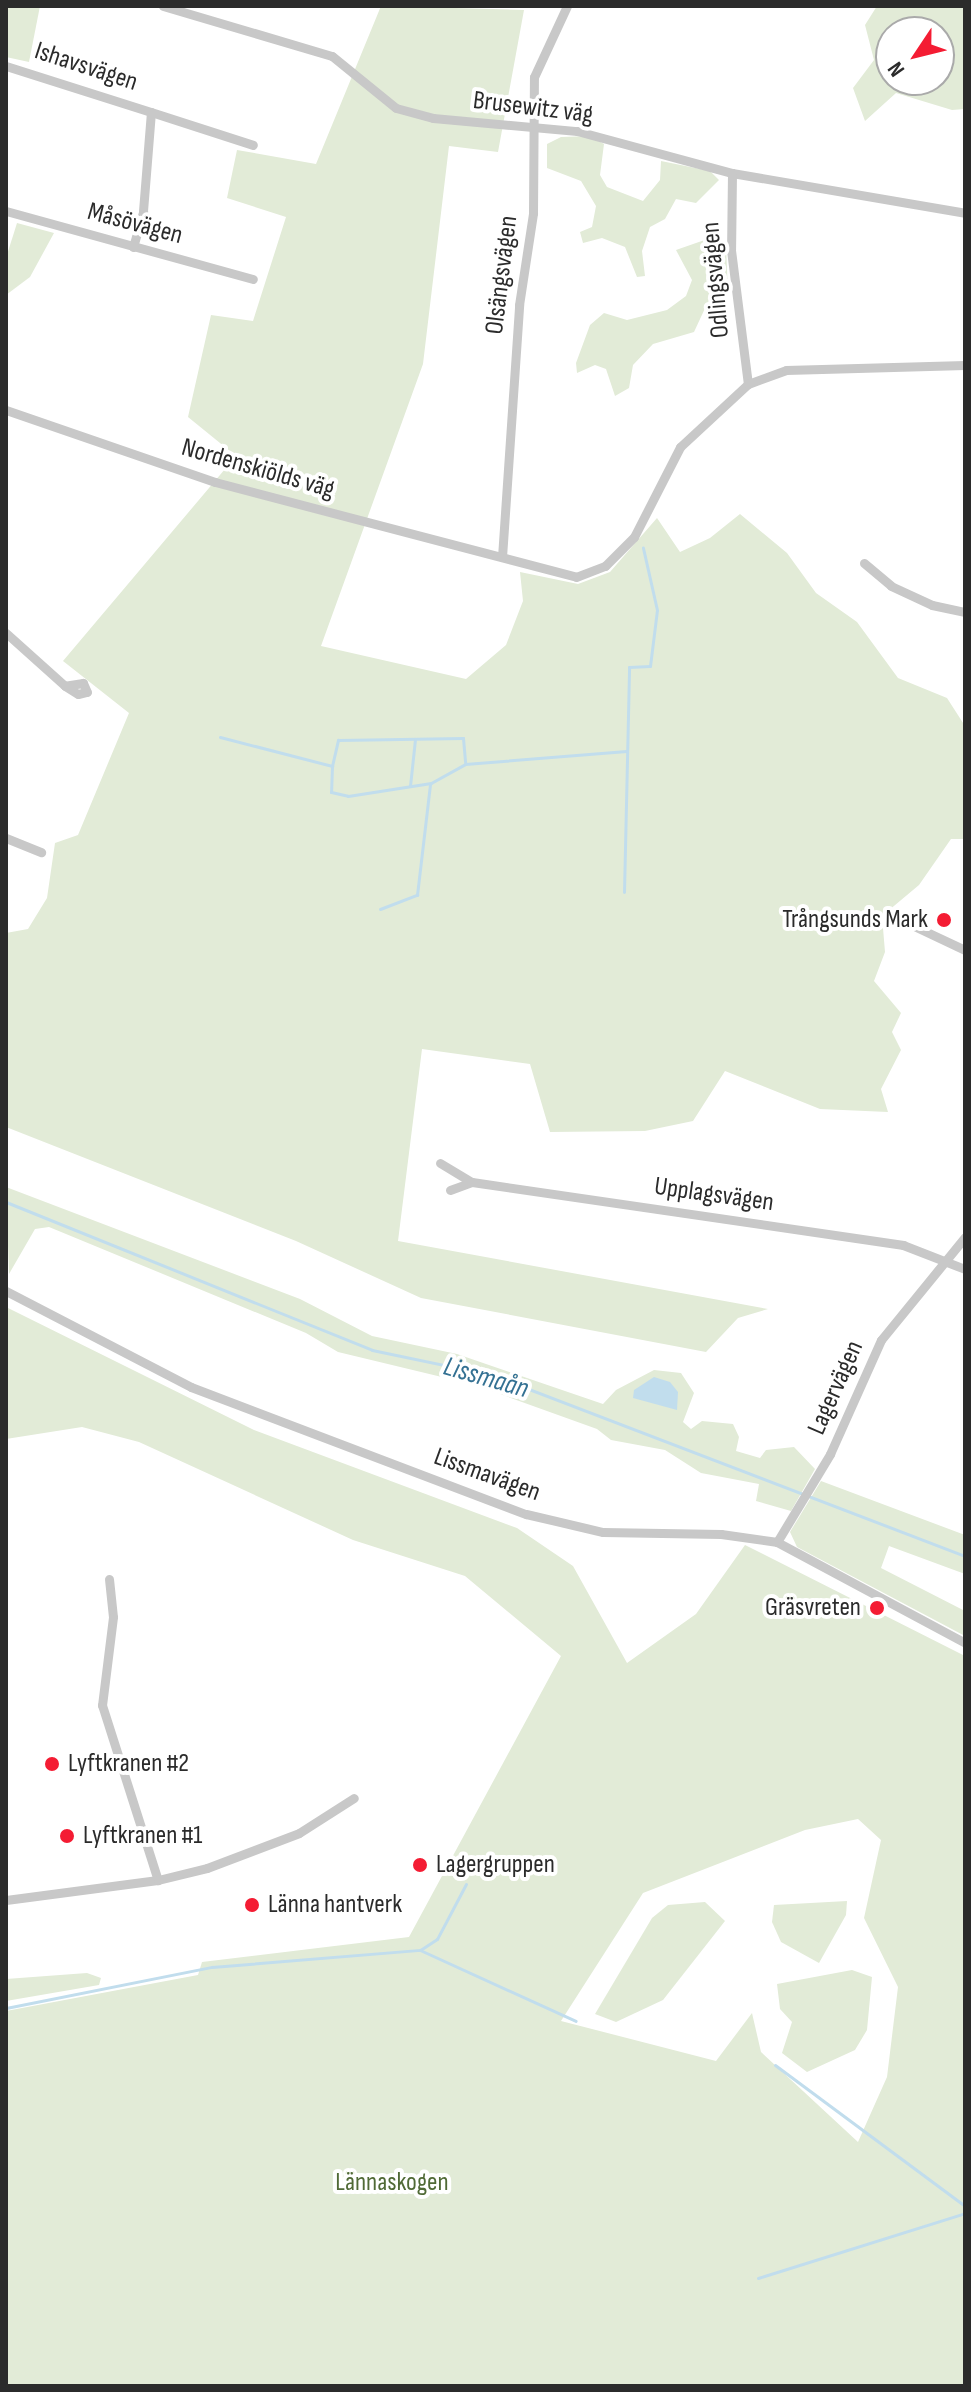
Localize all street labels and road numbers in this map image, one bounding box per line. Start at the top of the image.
street label: Ishavsvägen [31,36,141,98]
street label: Brusewitz väg [471,85,595,131]
street label: Måsövägen [84,196,186,252]
street label: Olsängsvägen [479,214,525,336]
street label: Odlingsvägen [695,221,737,339]
street label: Nordenskiölds väg [178,432,338,506]
street label: Upplagsvägen [652,1171,776,1219]
street label: Lagervägen [802,1336,870,1440]
street label: Lissmavägen [430,1441,544,1509]

